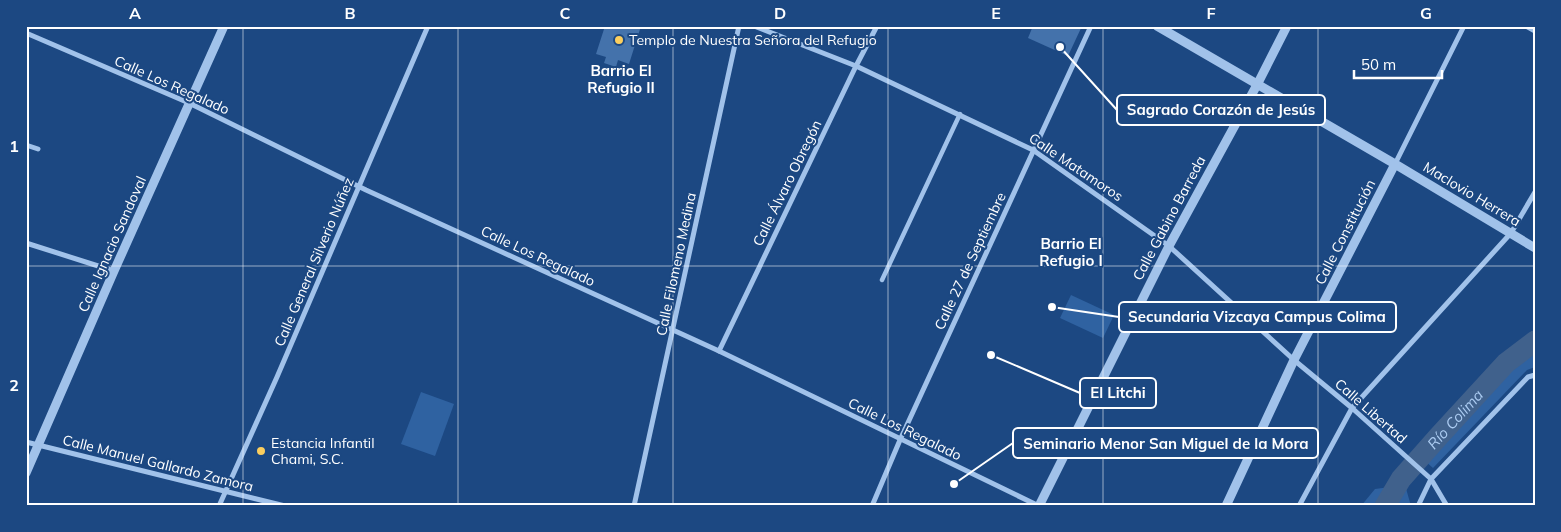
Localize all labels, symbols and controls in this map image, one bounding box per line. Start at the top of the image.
text: A [129,3,141,23]
text: B [344,3,356,23]
text: C [560,3,571,23]
text: D [774,3,786,23]
text: E [991,3,1001,23]
text: F [1206,3,1216,23]
text: G [1420,3,1432,23]
place label: Templo de Nuestra Señora del Refugio [629,31,877,49]
marker: Templo de Nuestra Señora del Refugio [613,34,625,46]
scale bar [1354,48,1441,80]
street label: Calle Los Regalado [112,52,232,118]
text: 50 m [1361,55,1396,74]
district label: Barrio El Refugio II [587,61,655,97]
callout: Sagrado Corazón de Jesús [1117,95,1325,125]
text: Sagrado Corazón de Jesús [1127,100,1315,119]
street label: Calle Álvaro Obregón [749,117,825,249]
street label: Calle Matamoros [1026,129,1127,205]
text: 1 [9,136,19,156]
street label: Calle Gabino Barreda [1129,153,1209,283]
street label: Maclovio Herrera [1420,158,1524,230]
street label: Calle Ignacio Sandoval [74,173,150,315]
street label: Calle General Silverio Núñez [270,175,358,349]
street label: Calle Constitución [1311,176,1379,288]
street label: Calle 27 de Septiembre [930,189,1010,333]
street label: Calle Filomeno Medina [652,191,700,337]
street label: Calle Los Regalado [478,222,598,290]
district label: Barrio El Refugio I [1039,234,1103,270]
callout: Secundaria Vizcaya Campus Colima [1119,302,1396,332]
text: Secundaria Vizcaya Campus Colima [1128,307,1386,326]
text: 2 [9,375,19,395]
street label: Calle Libertad [1331,375,1411,447]
callout: El Litchi [1080,378,1156,408]
text: El Litchi [1090,383,1146,402]
water label: Río Colima [1423,385,1487,453]
street label: Calle Los Regalado [845,394,965,464]
callout: Seminario Menor San Miguel de la Mora [1013,428,1318,458]
street label: Calle Manuel Gallardo Zamora [61,431,255,495]
place label: Estancia Infantil Chami, S.C. [271,434,374,468]
text: Seminario Menor San Miguel de la Mora [1023,434,1309,453]
marker: Estancia Infantil Chami, S.C. [255,445,267,457]

